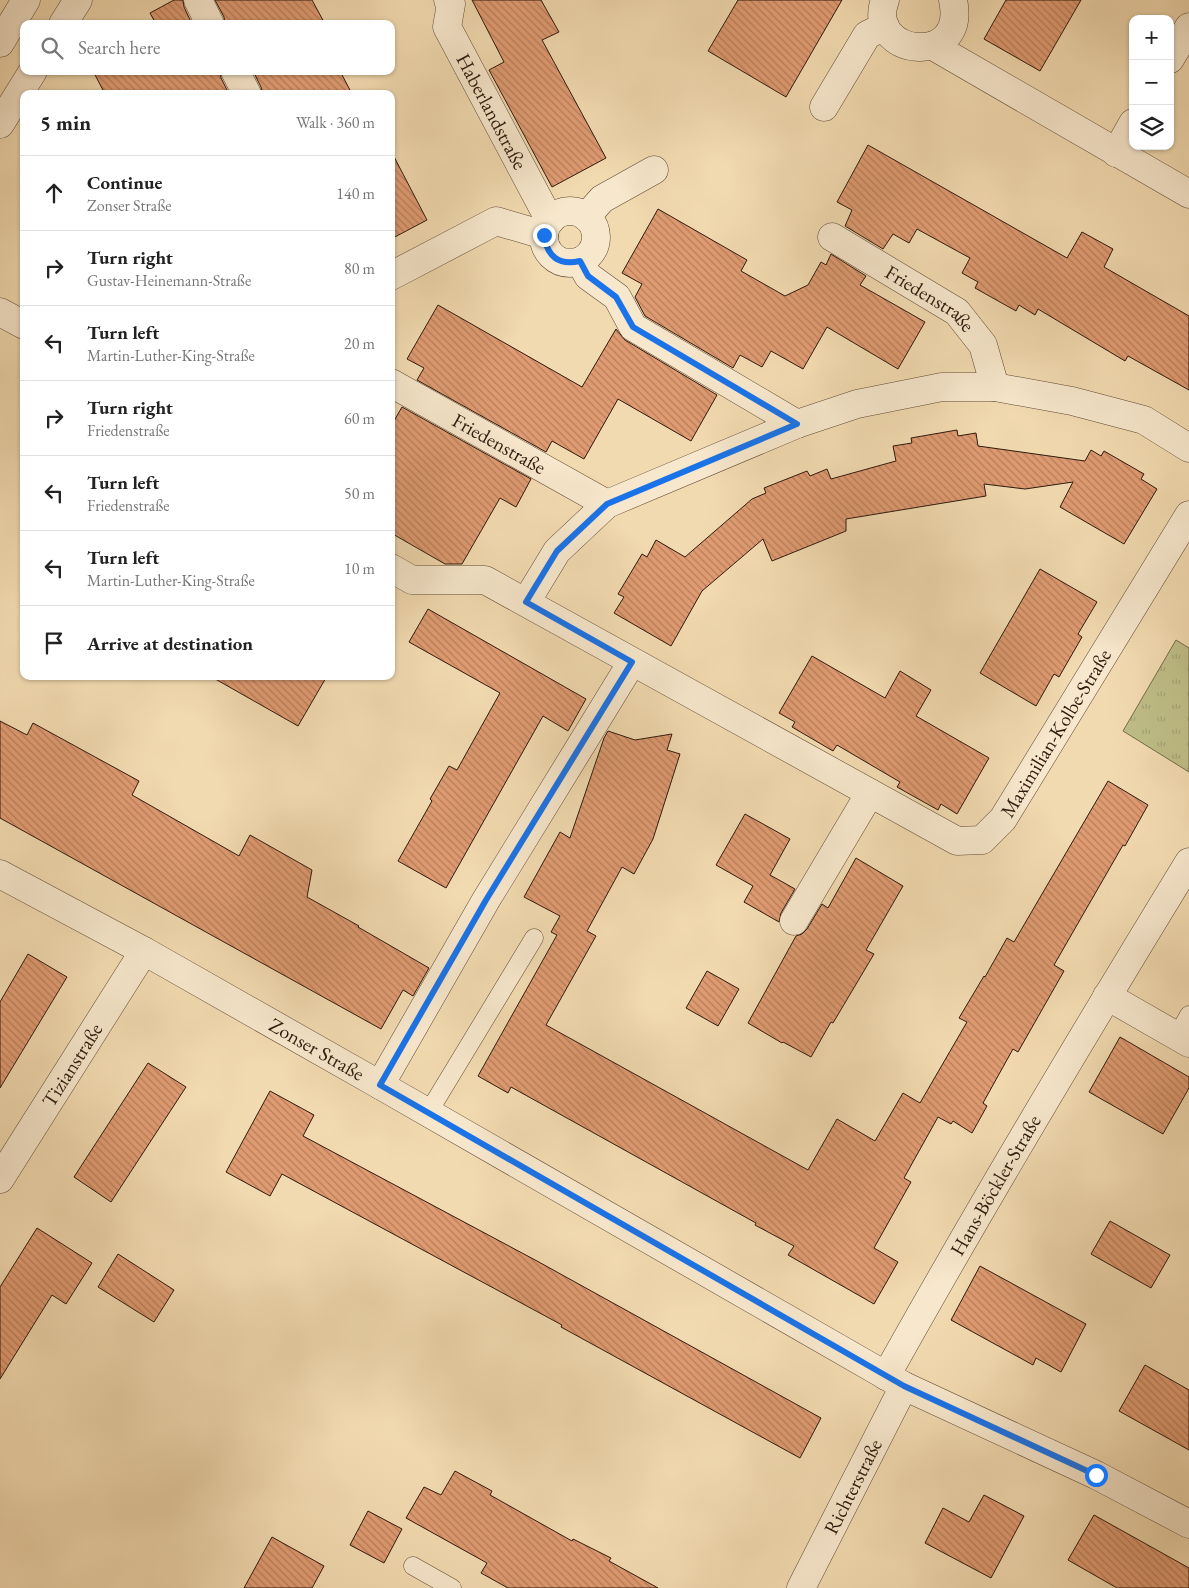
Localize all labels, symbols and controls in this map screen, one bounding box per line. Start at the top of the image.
map controls [1129,15,1174,150]
button: + [1129,15,1174,60]
search box [20,20,395,75]
icon: search [38,34,66,62]
text: Search here [78,35,160,60]
street label: Haberlandstraße [450,49,533,174]
button: − [1129,60,1174,105]
button: layers [1129,105,1174,150]
text: 5 min [40,109,91,136]
text: Walk · 360 m [296,112,375,133]
text: Continue [87,170,162,195]
icon: ahead [40,179,68,207]
text: 140 m [336,183,375,204]
text: Zonser Straße [87,195,171,216]
route end [533,224,556,247]
text: Turn right [87,245,173,270]
icon: right [40,254,68,282]
text: 80 m [344,258,375,279]
street label: Friedenstraße [880,259,981,337]
text: Gustav-Heinemann-Straße [87,270,251,291]
text: Turn left [87,320,159,345]
icon: left [40,329,68,357]
text: 20 m [344,333,375,354]
text: Martin-Luther-King-Straße [87,345,255,366]
text: Turn right [87,395,173,420]
icon: right [40,404,68,432]
street label: Friedenstraße [448,407,551,480]
text: 60 m [344,408,375,429]
text: Friedenstraße [87,420,170,441]
text: Turn left [87,470,159,495]
icon: left [40,479,68,507]
text: 50 m [344,483,375,504]
text: Friedenstraße [87,495,170,516]
text: Turn left [87,545,159,570]
icon: left [40,554,68,582]
text: 10 m [344,558,375,579]
text: Martin-Luther-King-Straße [87,570,255,591]
icon: arrive [40,629,68,657]
text: Arrive at destination [87,631,253,656]
street label: Maximilian-Kolbe-Straße [994,644,1117,822]
street label: Zonser Straße [264,1012,369,1087]
street label: Tizianstraße [36,1018,108,1112]
street label: Hans-Böckler-Straße [944,1110,1047,1260]
street label: Richterstraße [818,1434,888,1539]
route start [1085,1464,1108,1487]

